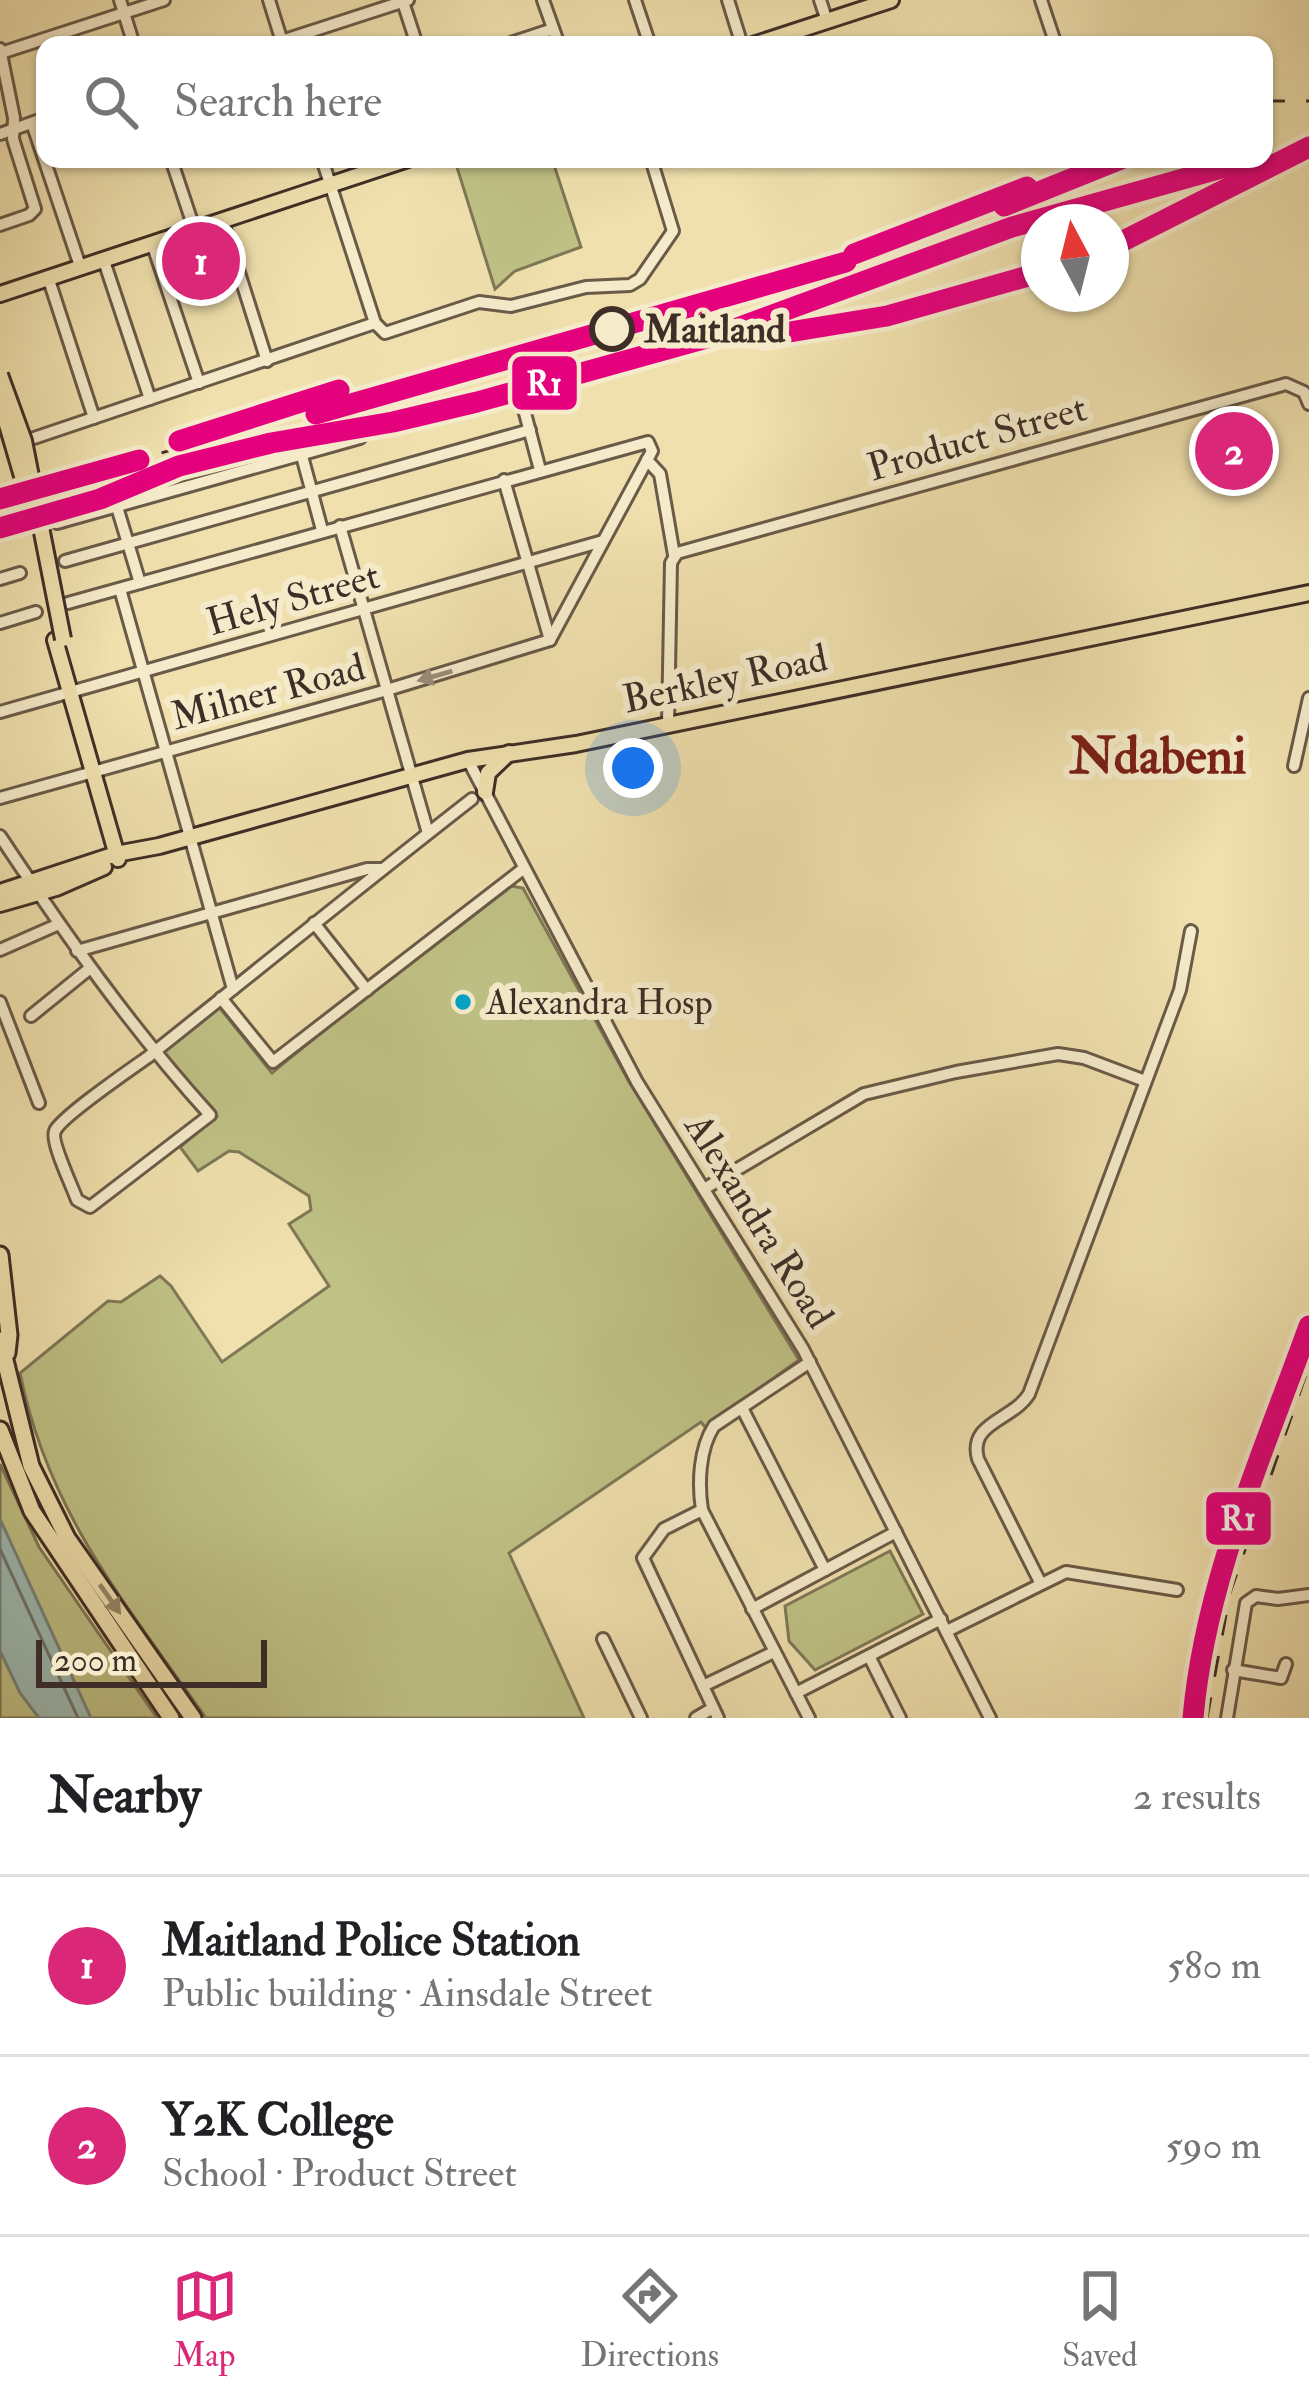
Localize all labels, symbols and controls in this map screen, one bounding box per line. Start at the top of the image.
search box [36,36,1273,168]
icon: search [78,69,144,135]
text: Search here [174,74,382,130]
north arrow [1021,204,1129,312]
pin: 1 [162,216,240,306]
place label: Maitland [643,305,786,354]
marker: Maitland [591,308,633,350]
line badge: R1 [510,354,579,412]
text: R1 [526,364,562,405]
street label: Product Street [862,383,1092,493]
pin: 2 [1195,406,1273,496]
street label: Hely Street [201,551,385,647]
street label: Berkley Road [618,633,832,725]
street label: Milner Road [166,643,370,741]
one-way arrow [417,668,453,686]
district label: Ndabeni [1069,725,1247,789]
your location [603,738,663,798]
place label: Alexandra Hosp [485,980,713,1025]
marker: Alexandra Hosp [452,991,474,1013]
street label: Alexandra Road [673,1104,844,1337]
line badge: R1 [1204,1490,1273,1547]
text: R1 [1220,1499,1256,1540]
one-way arrow [98,1583,121,1616]
scale bar [36,1634,267,1687]
text: 200 m [54,1640,137,1681]
text: Nearby [48,1764,201,1828]
text: 2 results [1133,1772,1261,1821]
text: Maitland Police Station [162,1913,580,1969]
text: 1 [80,1941,94,1990]
text: 580 m [1167,1941,1261,1990]
text: Public building · Ainsdale Street [162,1969,652,2018]
text: Y2K College [162,2093,394,2149]
text: 2 [77,2121,97,2170]
text: 590 m [1165,2121,1261,2170]
text: School · Product Street [162,2149,517,2198]
tab: Map [172,2263,238,2376]
tab: Directions [581,2263,719,2376]
tab: Saved [1062,2263,1137,2376]

